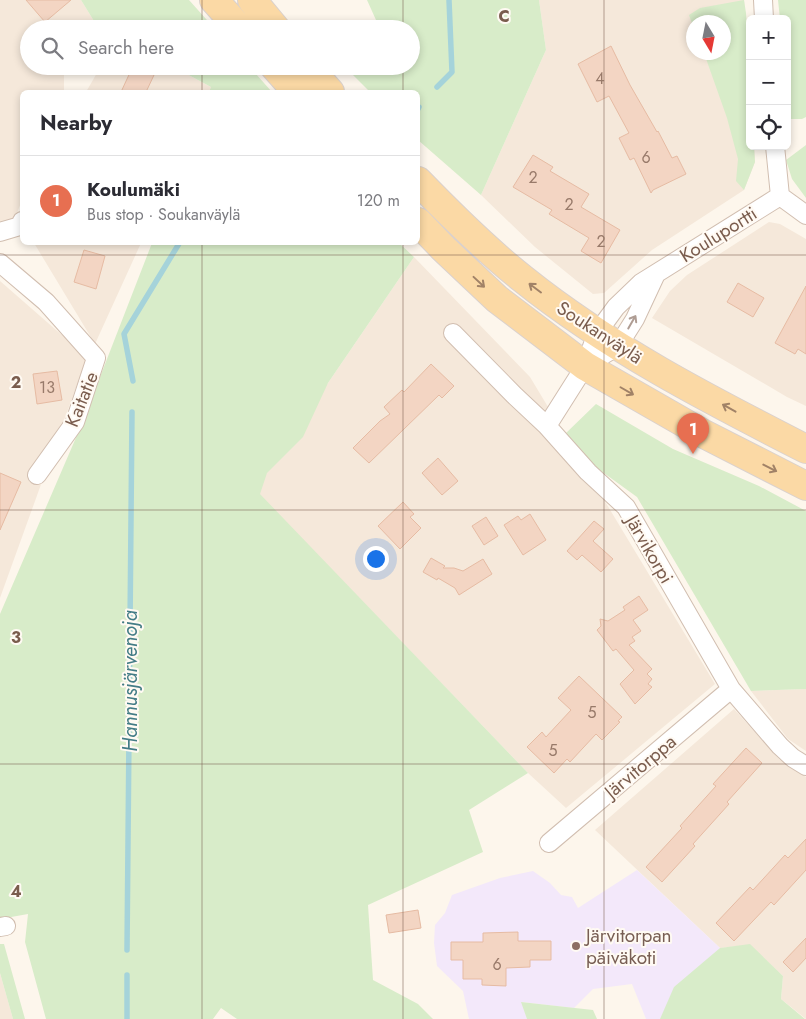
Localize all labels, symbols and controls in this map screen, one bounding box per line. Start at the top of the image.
text: C [498,5,510,28]
north arrow [686,15,731,60]
map controls [746,15,791,150]
button: + [746,15,791,60]
search box [20,20,420,75]
icon: search [38,34,66,62]
text: Search here [78,34,174,61]
button: − [746,60,791,105]
house number: 4 [595,67,605,90]
button: locate [746,105,791,150]
text: Nearby [40,108,112,138]
house number: 6 [641,146,651,169]
house number: 2 [528,166,538,189]
text: Koulumäki [87,176,180,203]
text: 1 [52,189,60,212]
text: 120 m [357,189,400,212]
house number: 2 [564,193,574,216]
street label: Kouluportti [674,200,762,269]
text: Bus stop · Soukanväylä [87,203,240,226]
house number: 2 [596,230,606,253]
one-way arrow [472,276,485,288]
one-way arrow [528,283,541,294]
street label: Soukanväylä [551,295,648,370]
one-way arrow [628,315,638,329]
street label: Kaitatie [58,367,105,431]
text: 2 [11,371,21,394]
house number: 13 [39,376,55,399]
one-way arrow [620,386,635,396]
one-way arrow [722,403,737,412]
pin: 1 [677,413,709,454]
one-way arrow [763,463,778,473]
street label: Järvikorpi [618,507,680,588]
your location [363,546,389,572]
water label: Hannusjärvenoja [116,610,145,752]
text: 3 [11,626,21,649]
house number: 5 [587,701,597,724]
street label: Järvitorppa [596,728,682,806]
house number: 5 [548,739,558,762]
text: 4 [10,880,22,903]
place label: Järvitorpan päiväkoti [583,922,672,971]
marker: Järvitorpan päiväkoti [570,940,582,952]
house number: 6 [492,953,502,976]

